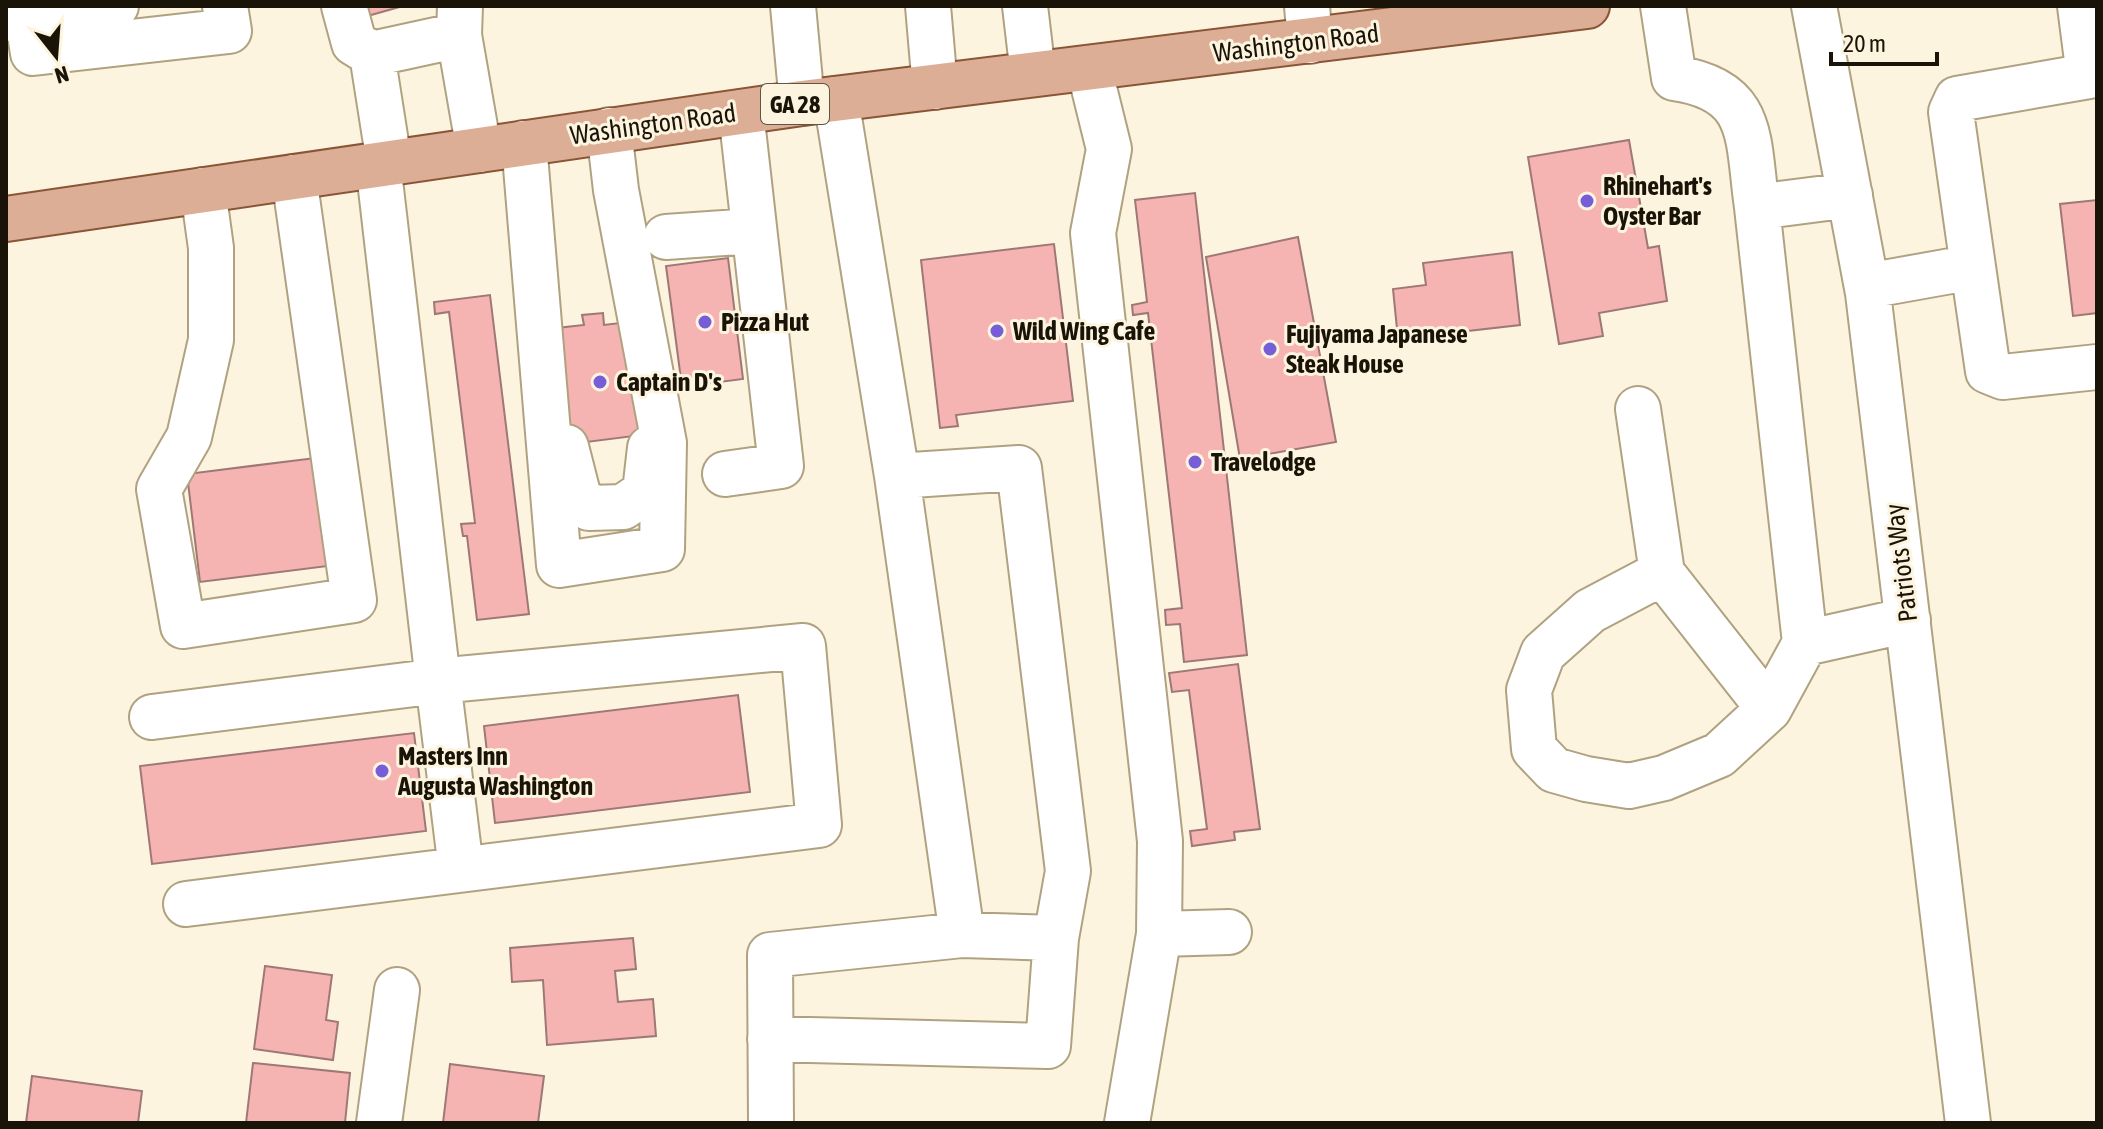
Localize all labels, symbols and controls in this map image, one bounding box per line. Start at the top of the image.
north arrow [16,16,96,96]
scale bar [1831,16,1937,66]
street label: Washington Road [1211,18,1381,68]
text: 20 m [1843,30,1886,57]
text: N [52,61,72,89]
road number: GA 28 [761,84,829,124]
street label: Washington Road [568,98,738,150]
place label: Rhinehart's Oyster Bar [1603,171,1712,231]
marker: Rhinehart's Oyster Bar [1578,192,1596,210]
place label: Pizza Hut [721,307,809,337]
marker: Pizza Hut [696,313,714,331]
place label: Wild Wing Cafe [1012,316,1155,346]
place label: Fujiyama Japanese Steak House [1286,319,1468,379]
marker: Wild Wing Cafe [988,322,1006,340]
marker: Fujiyama Japanese Steak House [1261,340,1279,358]
place label: Captain D's [616,367,722,397]
marker: Captain D's [591,373,609,391]
place label: Travelodge [1211,447,1316,477]
marker: Travelodge [1186,453,1204,471]
street label: Patriots Way [1879,502,1923,624]
place label: Masters Inn Augusta Washington [397,741,593,801]
marker: Masters Inn Augusta Washington [373,762,391,780]

